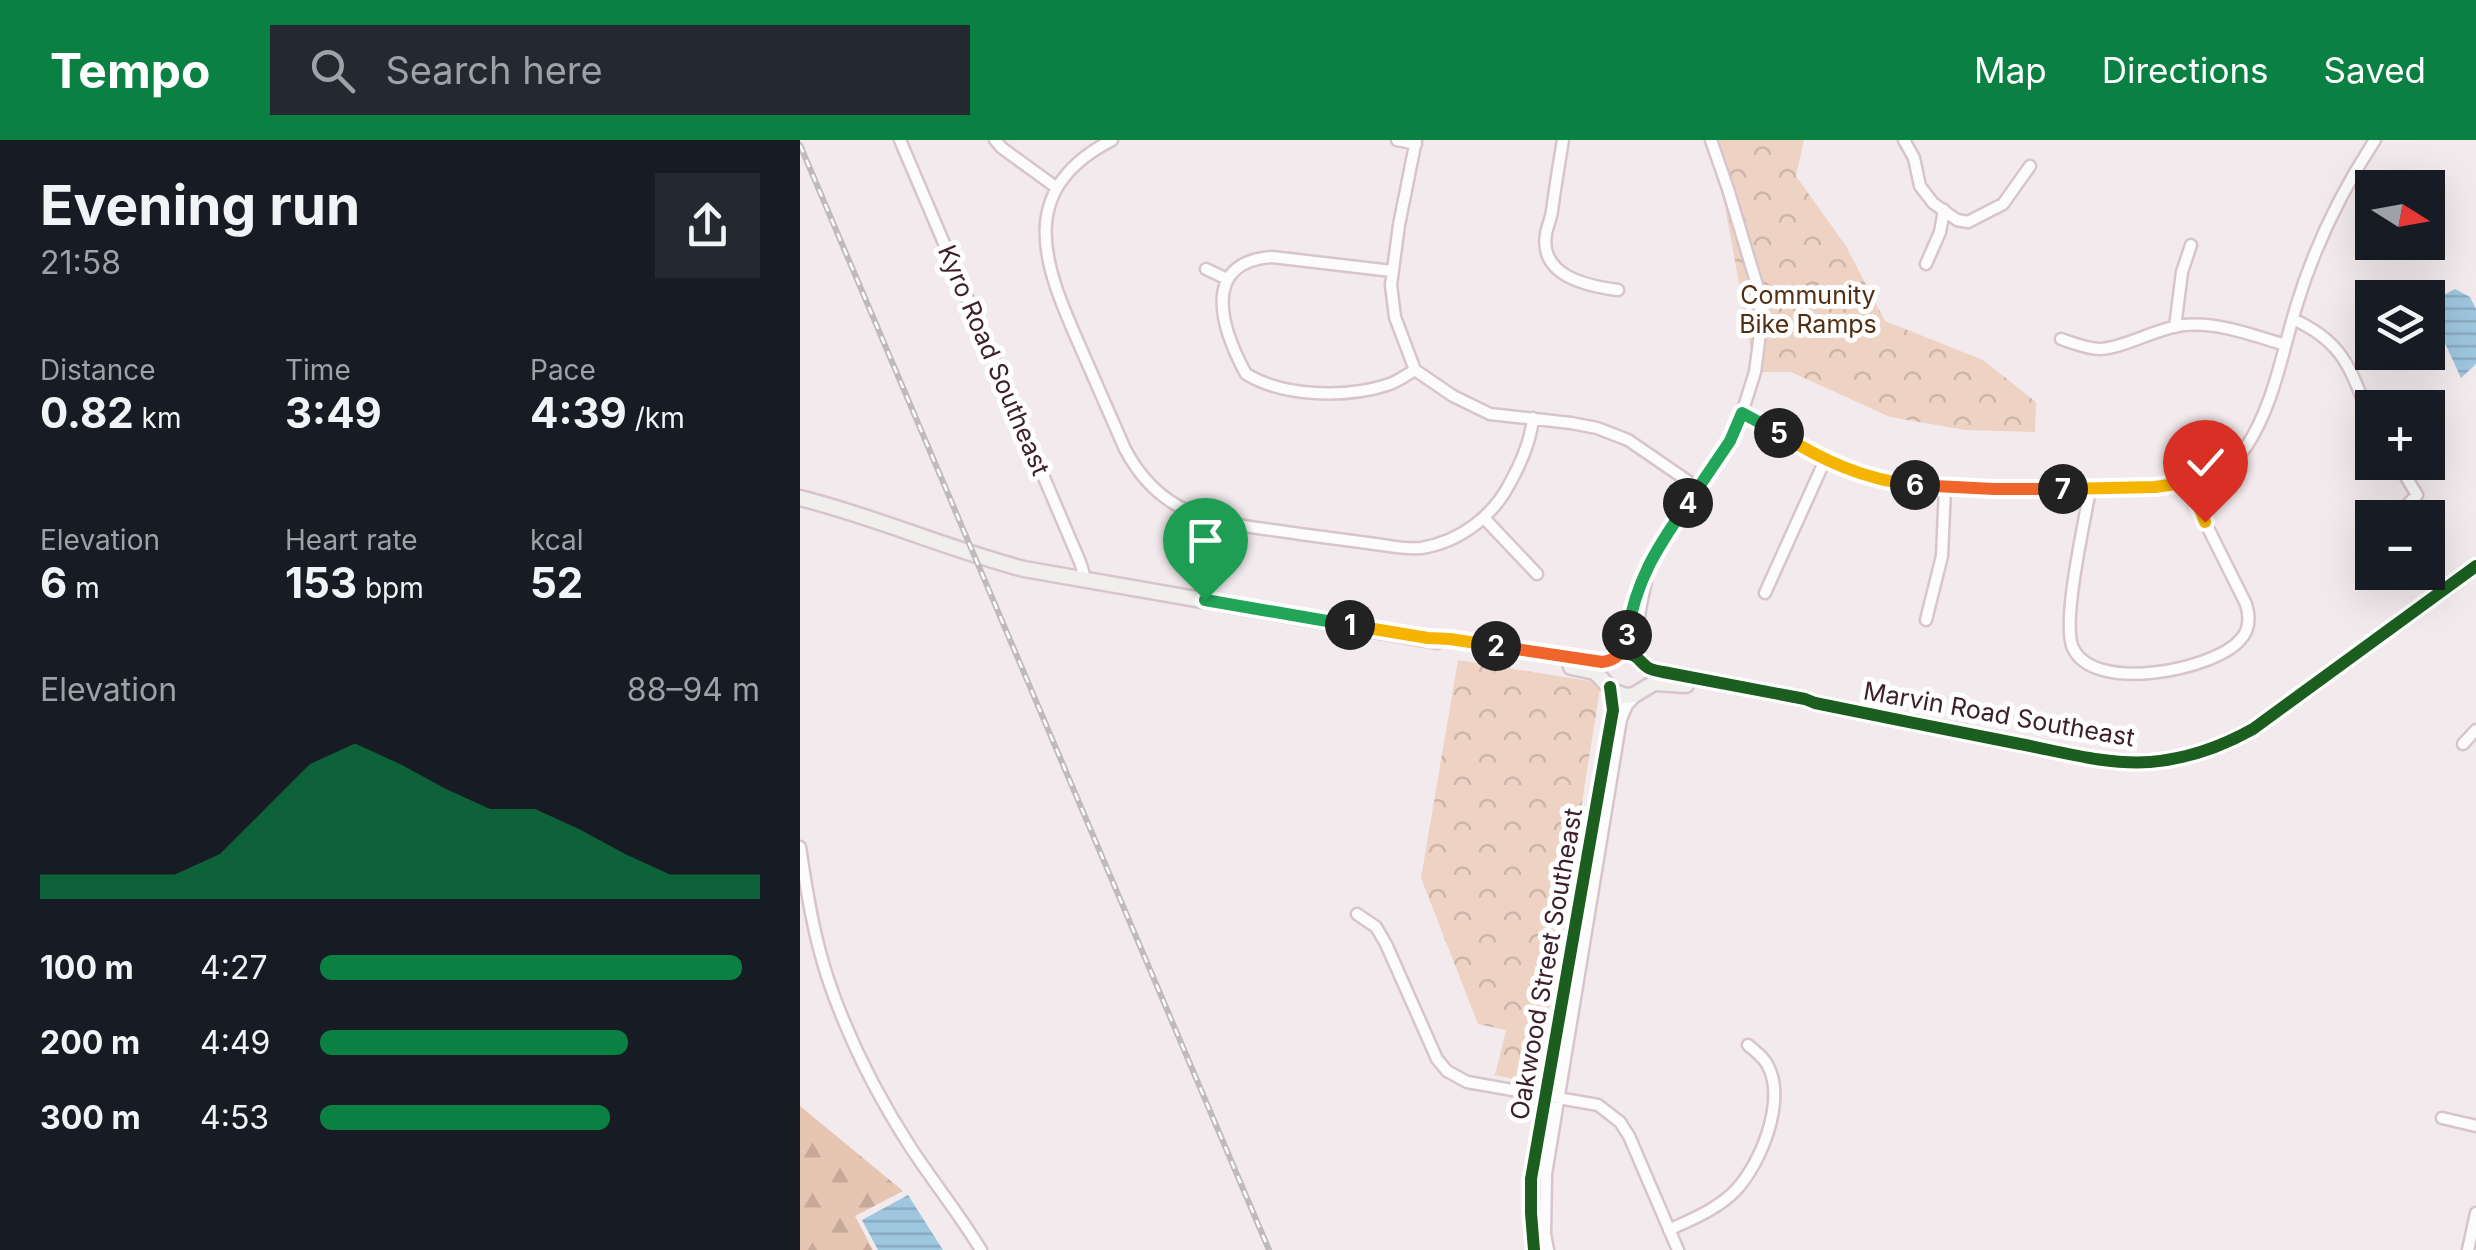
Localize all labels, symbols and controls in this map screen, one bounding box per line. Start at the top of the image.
search box [270,25,970,115]
text: Tempo [50,41,210,100]
icon: search [305,43,360,98]
text: Search here [385,47,603,93]
text: Map [1974,49,2047,91]
text: Directions [2102,49,2269,91]
text: Saved [2324,49,2426,91]
north arrow [2355,170,2445,260]
map controls [2355,170,2445,590]
text: Evening run [40,172,360,238]
button: share [655,173,760,278]
street label: Kyro Road Southeast [932,240,1056,480]
text: 21:58 [40,243,121,282]
park label: Community Bike Ramps [1739,280,1877,339]
button: layers [2355,280,2445,370]
text: Distance [40,353,156,387]
text: Time [285,353,351,387]
text: Pace [530,353,596,387]
text: 0.82 [40,387,134,438]
text: 3:49 [285,387,382,438]
text: 4:39 [530,387,627,438]
button: + [2355,390,2445,480]
text: km [134,401,182,435]
text: /km [627,401,685,435]
pin: 5 [1754,408,1804,458]
text: 5 [1770,416,1788,450]
pin [2163,420,2248,523]
icon: check [2178,435,2233,490]
pin: 6 [1890,460,1940,510]
pin: 7 [2038,464,2088,514]
text: 6 [1906,468,1924,502]
text: 7 [2055,472,2071,506]
pin: 4 [1663,478,1713,528]
text: 4 [1679,486,1697,520]
pin [1163,498,1248,601]
button: − [2355,500,2445,590]
icon: arrive [1178,513,1233,568]
text: Elevation [40,523,160,557]
text: Heart rate [285,523,418,557]
text: kcal [530,523,584,557]
text: 6 [40,557,67,608]
text: 153 [285,557,357,608]
text: 52 [530,557,583,608]
text: m [67,571,100,605]
text: bpm [357,571,424,605]
pin: 1 [1325,600,1375,650]
text: 1 [1344,608,1356,642]
pin: 3 [1602,610,1652,660]
text: 3 [1618,618,1636,652]
pin: 2 [1471,621,1521,671]
text: 2 [1487,629,1505,663]
text: Elevation [40,670,177,709]
text: 88–94 m [627,670,760,709]
street label: Marvin Road Southeast [1861,675,2137,753]
street label: Oakwood Street Southeast [1504,806,1588,1122]
text: 100 m [40,948,134,987]
text: 4:27 [200,948,268,987]
text: 200 m [40,1023,140,1062]
text: 4:49 [200,1023,270,1062]
text: 300 m [40,1098,141,1137]
text: 4:53 [200,1098,269,1137]

